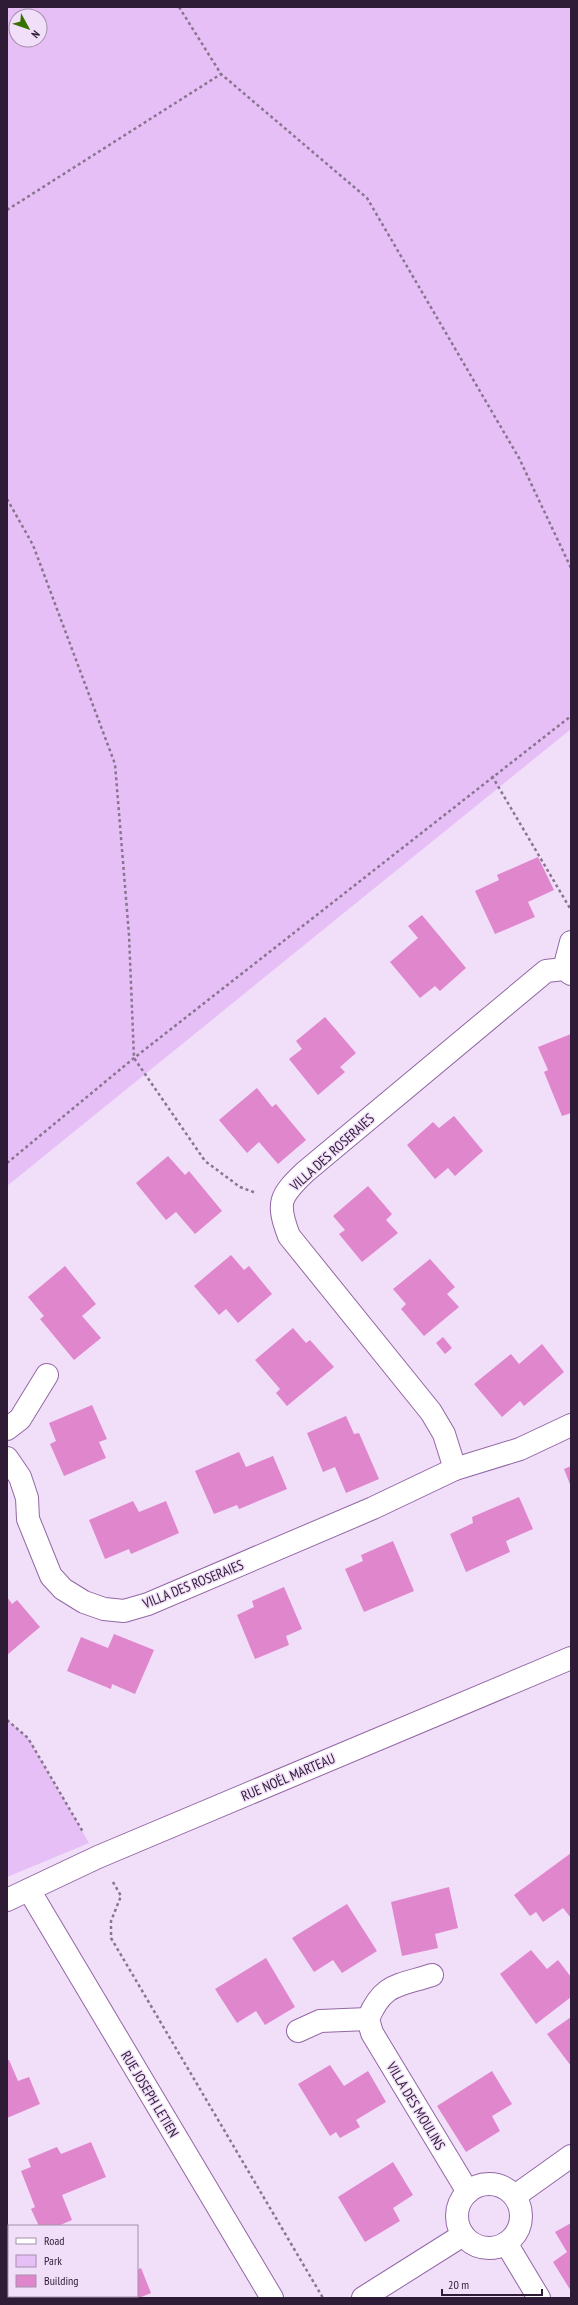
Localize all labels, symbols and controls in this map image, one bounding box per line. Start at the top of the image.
north arrow [8,8,48,48]
text: N [28,28,43,41]
street label: VILLA DES ROSERAIES [285,1109,378,1195]
street label: VILLA DES ROSERAIES [139,1556,246,1613]
street label: RUE NOËL MARTEAU [238,1749,338,1805]
street label: RUE JOSEPH LETIEN [117,2047,183,2141]
street label: VILLA DES MOULINS [382,2058,449,2153]
legend [8,2225,138,2297]
text: Road [44,2233,64,2248]
text: Park [44,2253,62,2268]
scale bar [442,2271,542,2297]
text: Building [44,2273,79,2288]
text: 20 m [448,2277,469,2292]

